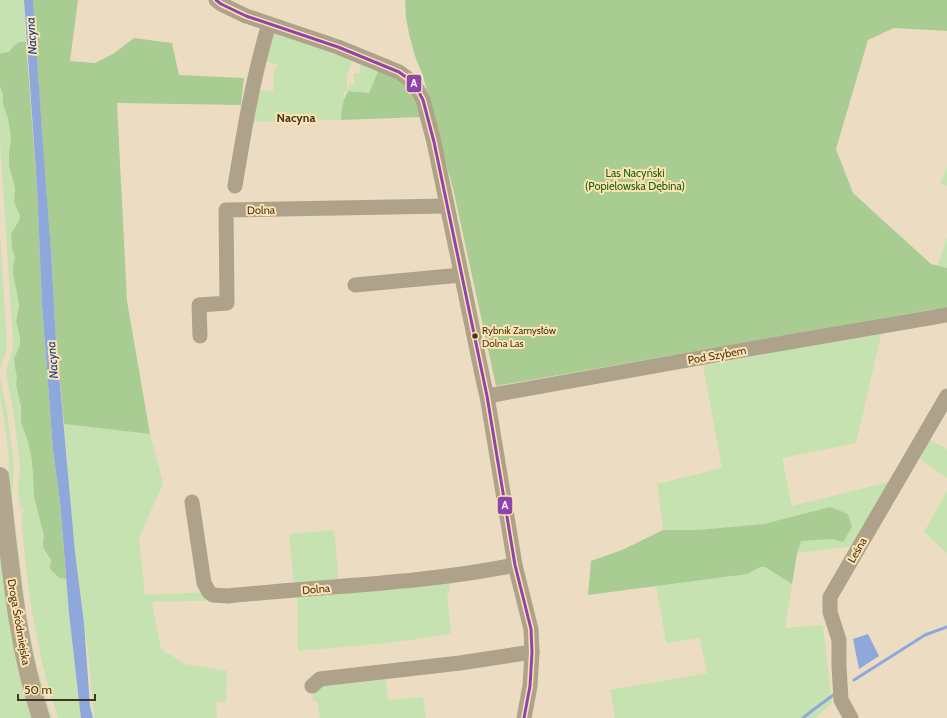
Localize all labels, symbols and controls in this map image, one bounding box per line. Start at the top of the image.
water label: Nacyna [22,17,40,55]
line badge: A [406,74,422,93]
text: A [411,76,418,90]
district label: Nacyna [277,110,315,125]
park label: Las Nacyński (Popielowska Dębina) [585,166,685,193]
street label: Dolna [247,203,276,217]
place label: Rybnik Zamysłów Dolna Las [482,324,557,350]
marker: Rybnik Zamysłów Dolna Las [470,331,480,341]
water label: Nacyna [43,341,61,379]
street label: Pod Szybem [687,343,748,367]
line badge: A [497,496,513,515]
text: A [502,498,509,512]
street label: Leśna [844,534,870,565]
street label: Droga Śródmiejska [5,578,34,667]
street label: Dolna [301,581,331,597]
scale bar [18,676,95,702]
text: 50 m [24,682,52,697]

